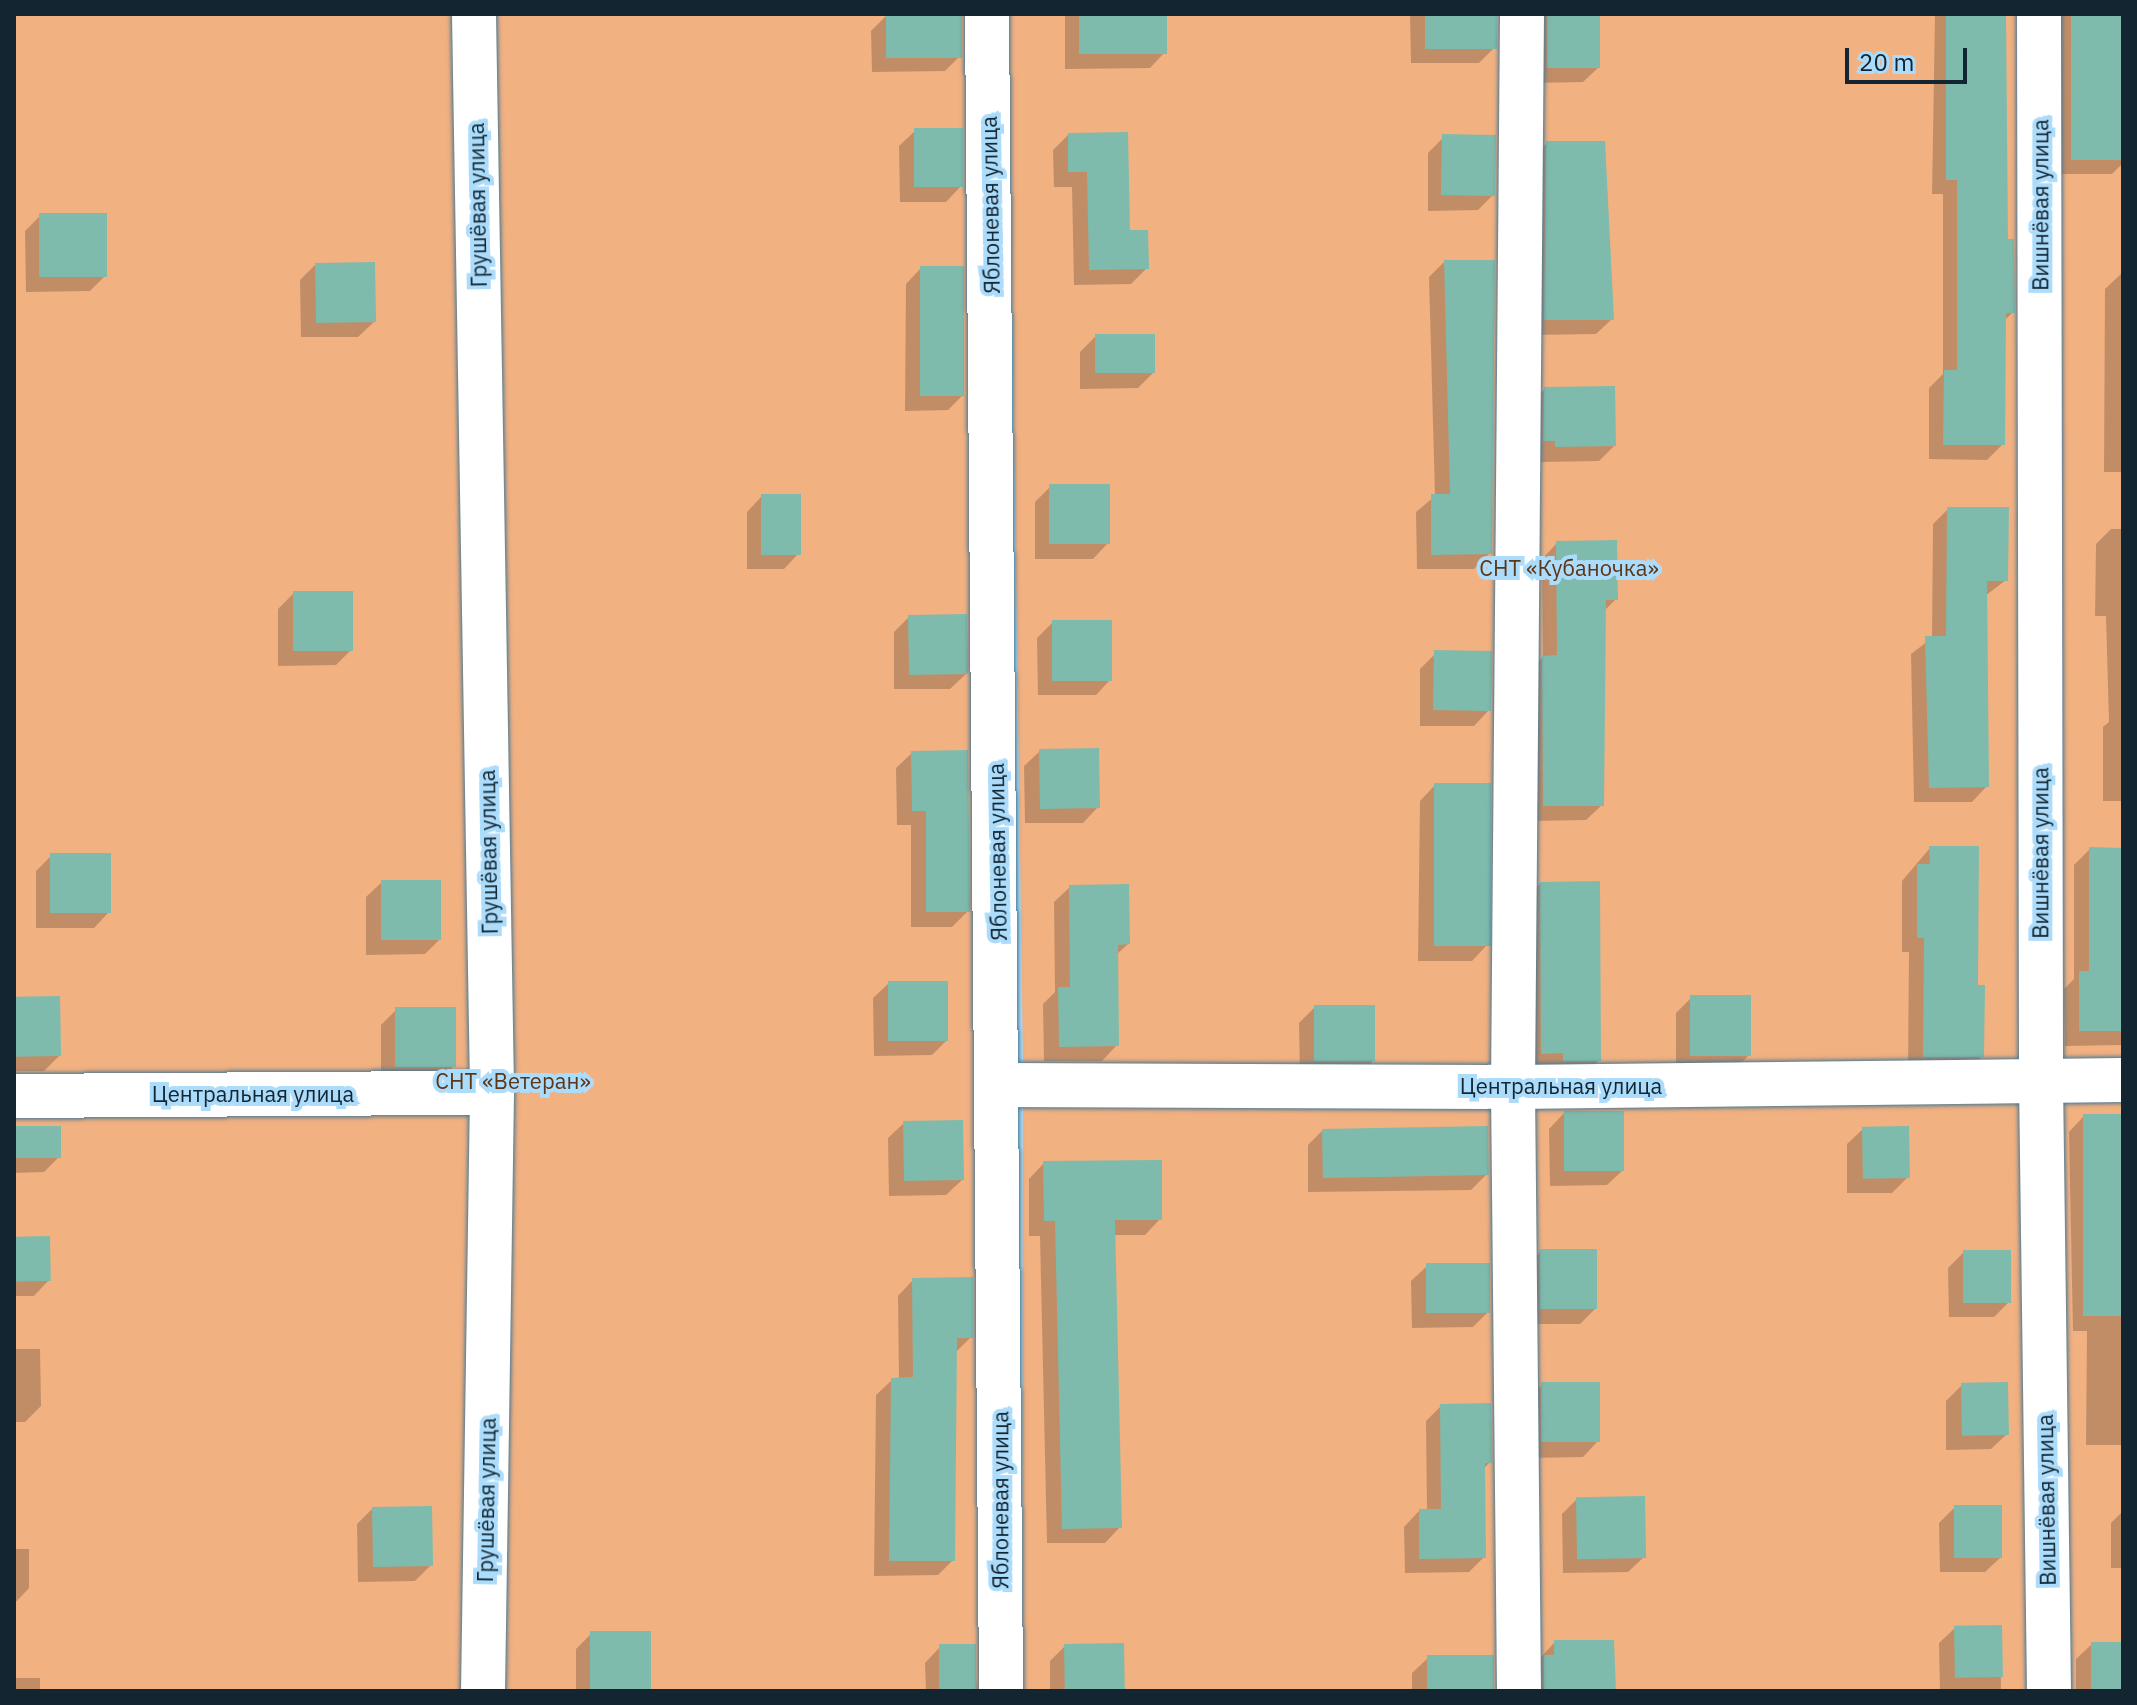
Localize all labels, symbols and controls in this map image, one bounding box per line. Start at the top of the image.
scale bar [1849,32,1971,82]
text: 20 m [1859,46,1914,78]
street label: Яблоневая улица [975,116,1005,294]
street label: Вишнёвая улица [2027,119,2053,291]
street label: Грушёвая улица [462,122,492,288]
park label: СНТ «Кубаночка» [1479,555,1659,581]
street label: Яблоневая улица [982,763,1012,941]
street label: Вишнёвая улица [2027,767,2053,939]
street label: Грушёвая улица [473,769,503,935]
park label: СНТ «Ветеран» [435,1068,591,1094]
street label: Центральная улица [1460,1073,1662,1099]
street label: Центральная улица [152,1081,354,1107]
street label: Яблоневая улица [987,1411,1013,1589]
street label: Вишнёвая улица [2031,1414,2061,1586]
street label: Грушёвая улица [471,1417,501,1583]

